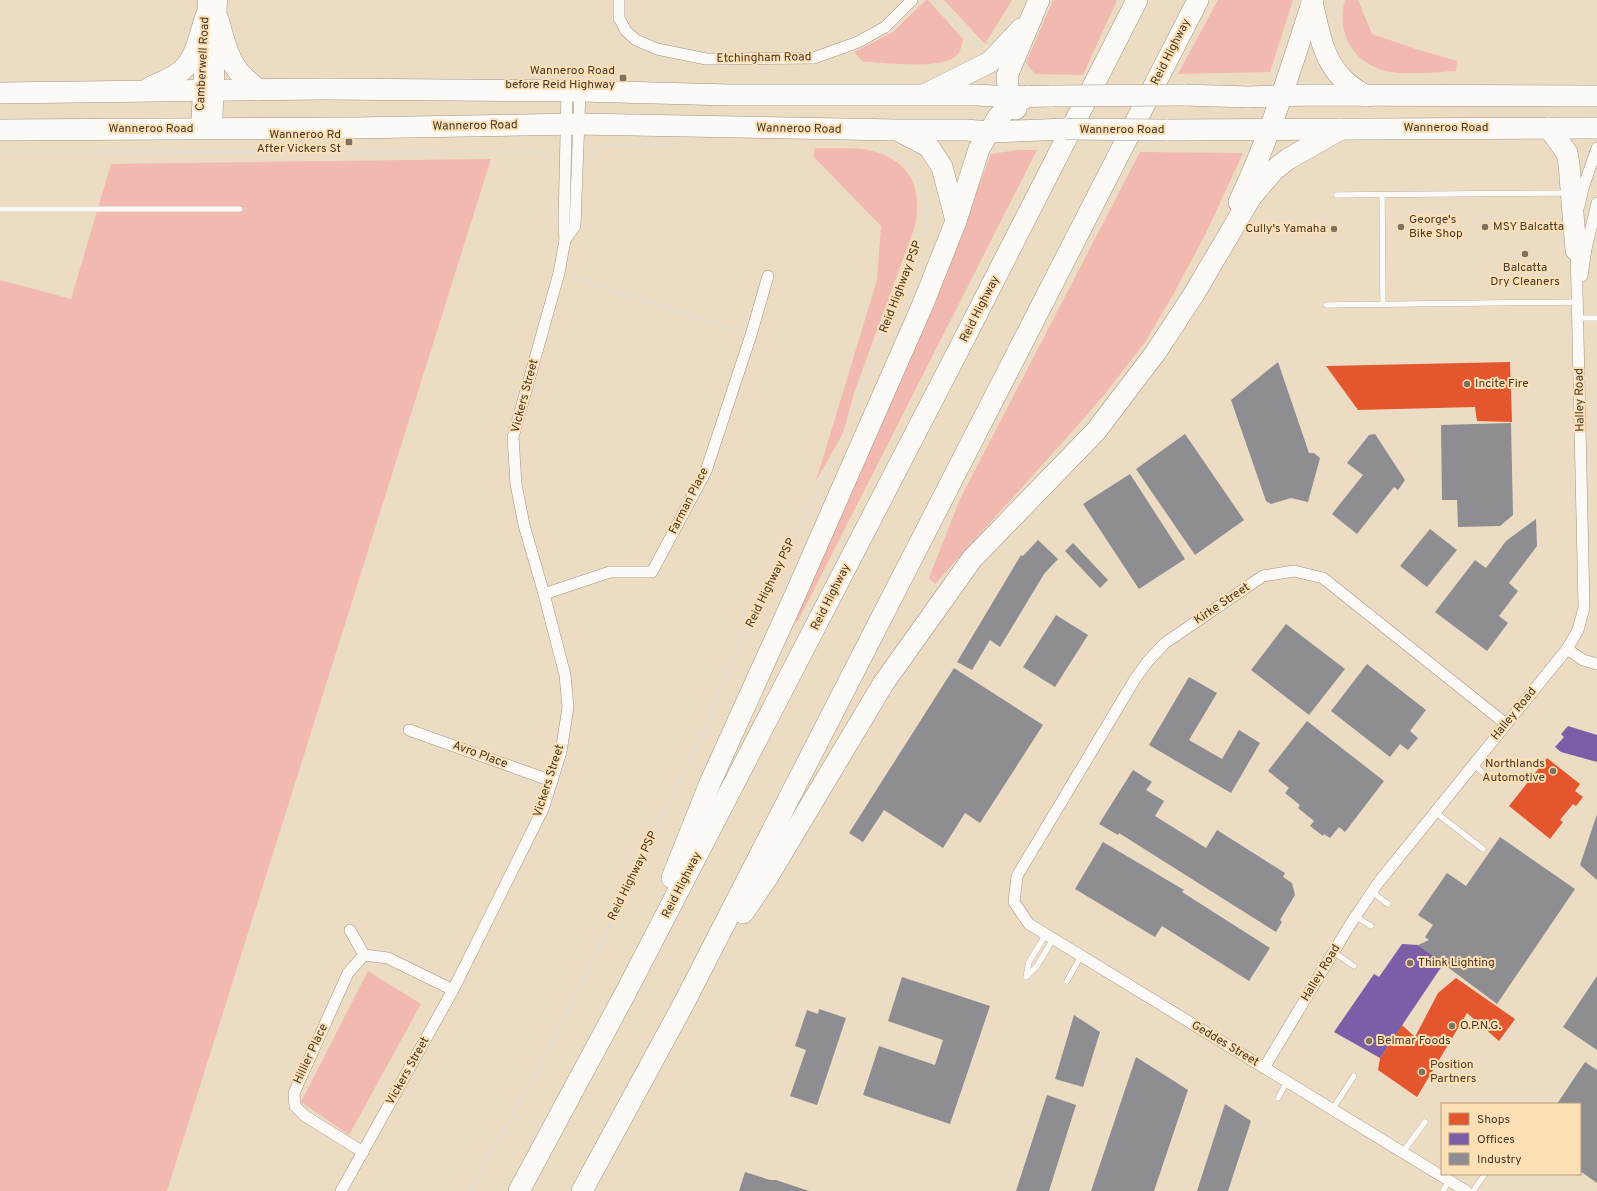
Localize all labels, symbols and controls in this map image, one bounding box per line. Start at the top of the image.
street label: Camberwell Road [193,16,213,112]
street label: Reid Highway [1147,16,1195,88]
street label: Etchingham Road [716,49,812,67]
place label: Wanneroo Road before Reid Highway [505,63,615,93]
marker: Wanneroo Road before Reid Highway [618,73,628,83]
street label: Wanneroo Road [432,117,518,135]
street label: Wanneroo Road [756,120,842,138]
street label: Wanneroo Road [1403,120,1489,136]
street label: Wanneroo Road [108,121,194,137]
street label: Wanneroo Road [1079,122,1165,138]
place label: Wanneroo Rd After Vickers St [257,127,341,157]
marker: Wanneroo Rd After Vickers St [344,137,354,147]
place label: George's Bike Shop [1409,212,1463,242]
place label: MSY Balcatta [1493,219,1564,235]
place label: Cully's Yamaha [1245,221,1326,237]
marker: George's Bike Shop [1396,222,1406,232]
marker: MSY Balcatta [1480,222,1490,232]
marker: Cully's Yamaha [1329,224,1339,234]
street label: Reid Highway PSP [876,238,926,335]
marker: Balcatta Dry Cleaners [1520,249,1530,259]
place label: Balcatta Dry Cleaners [1490,260,1560,290]
street label: Reid Highway [956,273,1004,345]
street label: Vickers Street [508,357,542,435]
street label: Halley Road [1571,368,1589,432]
place label: Incite Fire [1475,376,1529,392]
marker: Incite Fire [1462,379,1472,389]
street label: Farman Place [665,465,713,537]
street label: Reid Highway PSP [742,535,800,630]
street label: Reid Highway [807,561,855,633]
street label: Kirke Street [1191,579,1253,629]
street label: Halley Road [1488,684,1540,744]
street label: Avro Place [450,738,510,772]
street label: Vickers Street [530,743,568,819]
place label: Northlands Automotive [1482,756,1545,786]
marker: Northlands Automotive [1548,766,1558,776]
street label: Reid Highway PSP [604,828,662,923]
street label: Reid Highway [658,849,706,921]
street label: Halley Road [1298,942,1344,1004]
place label: Think Lighting [1418,955,1495,971]
marker: Think Lighting [1405,958,1415,968]
street label: Geddes Street [1188,1018,1262,1070]
place label: O.P.N.G. [1460,1018,1502,1034]
street label: Hillier Place [290,1021,332,1087]
marker: O.P.N.G. [1447,1021,1457,1031]
place label: Belmar Foods [1377,1033,1451,1049]
street label: Vickers Street [383,1034,433,1108]
marker: Belmar Foods [1364,1036,1374,1046]
place label: Position Partners [1430,1057,1476,1087]
marker: Position Partners [1417,1067,1427,1077]
legend [1441,1103,1581,1175]
text: Shops [1477,1112,1510,1128]
text: Offices [1477,1132,1515,1148]
text: Industry [1477,1152,1522,1168]

